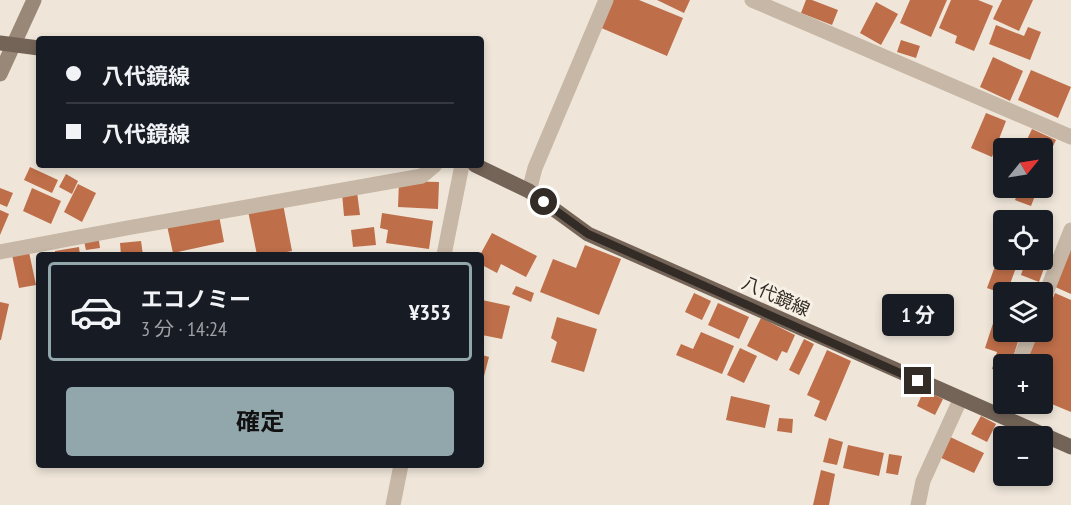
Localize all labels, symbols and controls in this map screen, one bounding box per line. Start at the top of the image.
text: 八代鏡線 [102,62,190,90]
text: 八代鏡線 [102,120,190,148]
north arrow [993,138,1053,198]
map controls [993,138,1053,486]
route start [530,188,557,215]
button: locate [993,210,1053,270]
street label: 八代鏡線 [738,271,814,321]
button: layers [993,282,1053,342]
icon: car [69,285,123,339]
text: エコノミー [141,285,251,313]
callout: 1 分 [882,294,954,336]
text: ¥353 [409,298,451,326]
text: 1 分 [901,302,935,328]
text: 3 分 · 14:24 [141,316,227,342]
button: + [993,354,1053,414]
route end [904,367,931,394]
button: 確定 [66,387,454,456]
button: − [993,426,1053,486]

